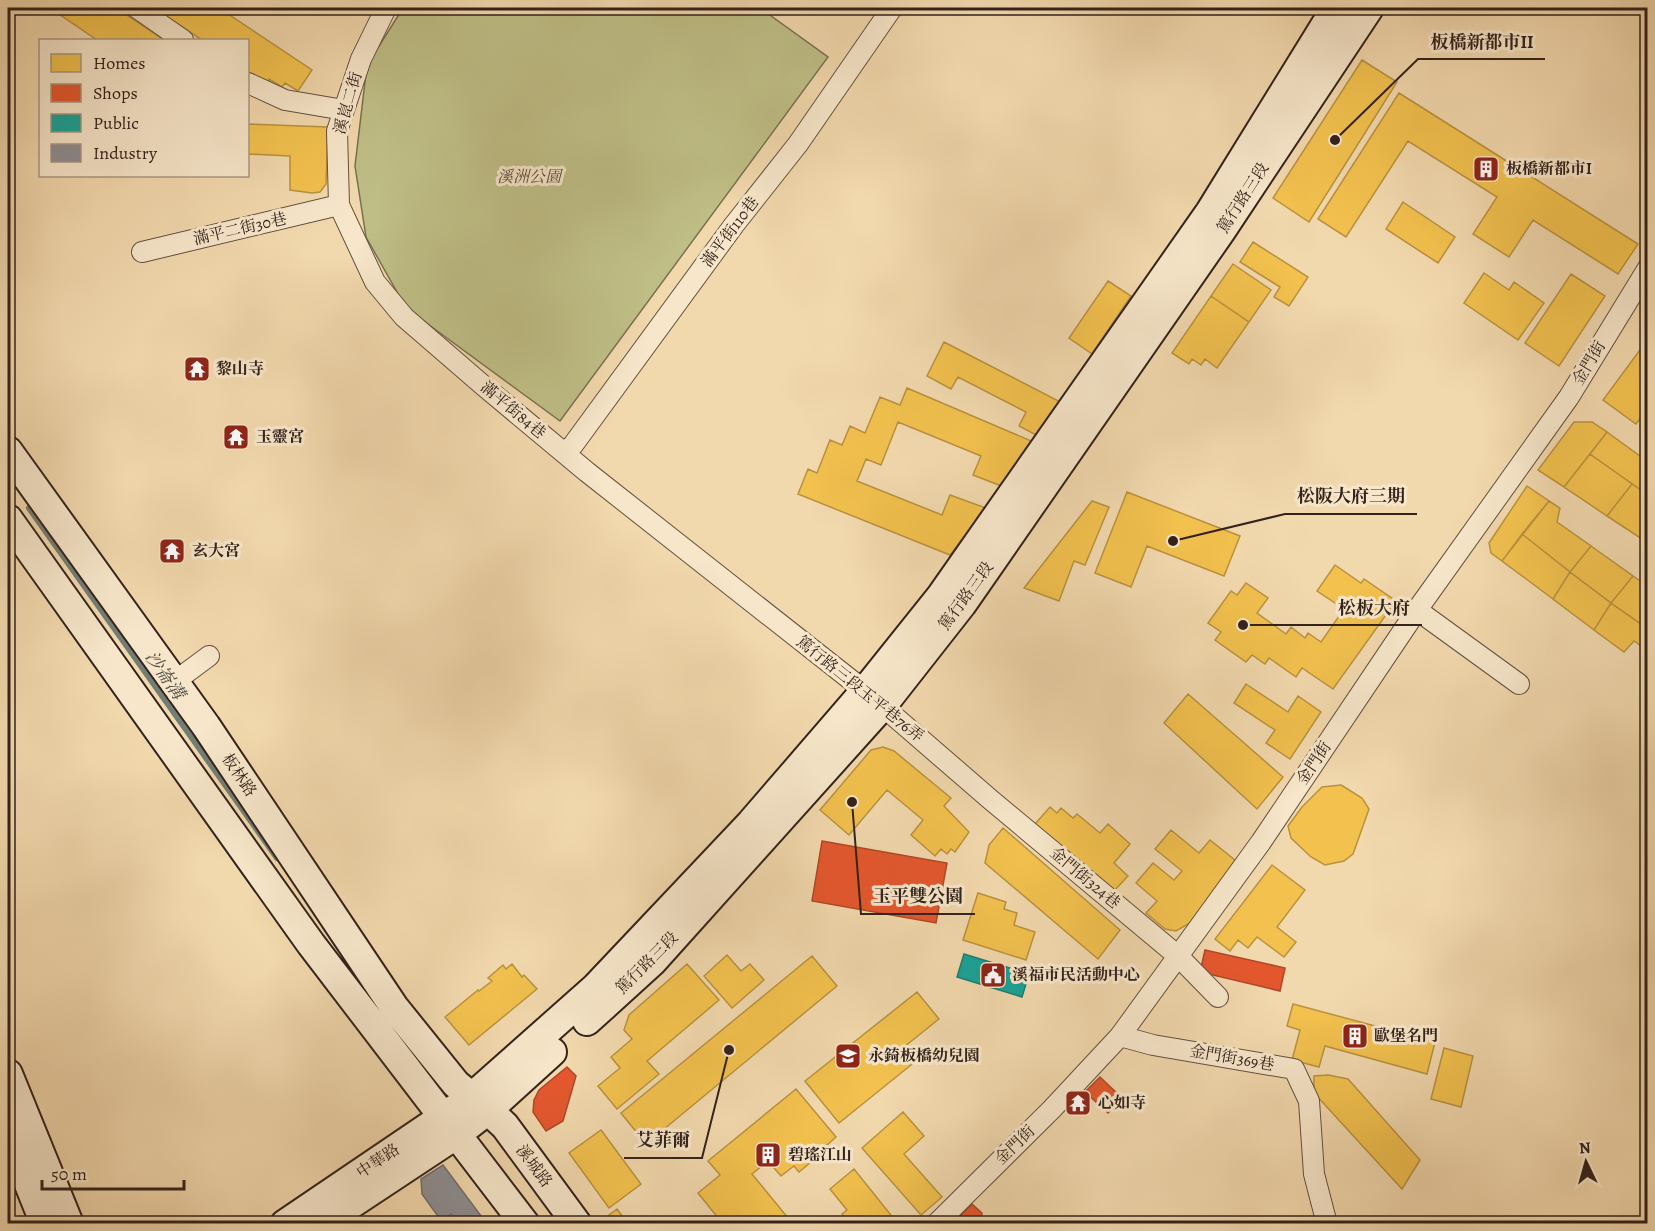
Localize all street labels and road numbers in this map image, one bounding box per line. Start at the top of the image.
street label: 溪崑二街 [329,69,367,137]
street label: 篤行路三段 [1212,158,1274,238]
street label: 滿平街110巷 [696,192,764,272]
street label: 滿平二街30巷 [191,208,289,250]
street label: 金門街 [1567,337,1611,389]
street label: 滿平街84巷 [476,376,550,444]
street label: 篤行路三段 [934,557,998,635]
street label: 篤行路三段玉平巷76弄 [792,631,928,747]
street label: 金門街 [1291,737,1337,789]
street label: 板林路 [216,749,262,801]
street label: 金門街324巷 [1045,842,1125,914]
street label: 篤行路三段 [611,927,683,999]
street label: 金門街369巷 [1188,1040,1276,1076]
street label: 金門街 [990,1120,1040,1170]
street label: 中華路 [352,1138,404,1184]
street label: 溪城路 [511,1140,557,1192]

